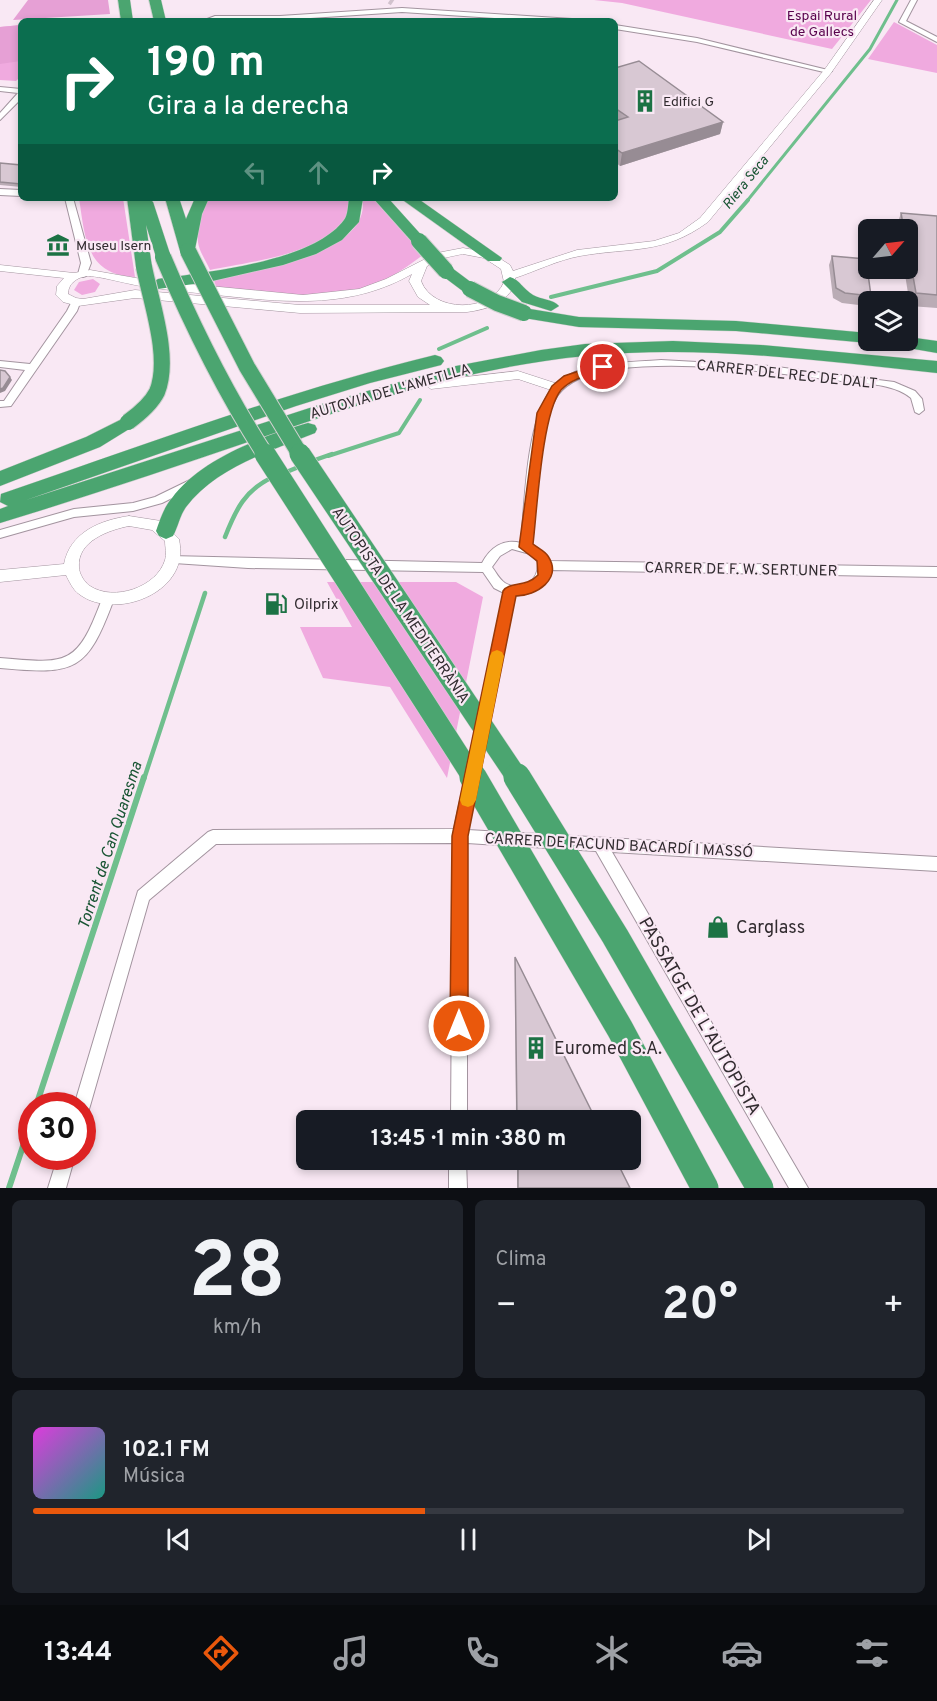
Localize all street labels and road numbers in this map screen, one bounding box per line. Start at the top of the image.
street label: CARRER DEL REC DE DALT [695,357,878,394]
street label: AUTOVIA DE L'AMETLLA [308,360,473,424]
street label: AUTOPISTA DE LA MEDITERRÀNIA [327,503,474,708]
street label: CARRER DE F. W. SERTUNER [644,559,838,582]
street label: CARRER DE FACUND BACARDÍ I MASSÓ [484,828,754,863]
street label: PASSATGE DE L'AUTOPISTA [632,914,765,1120]

